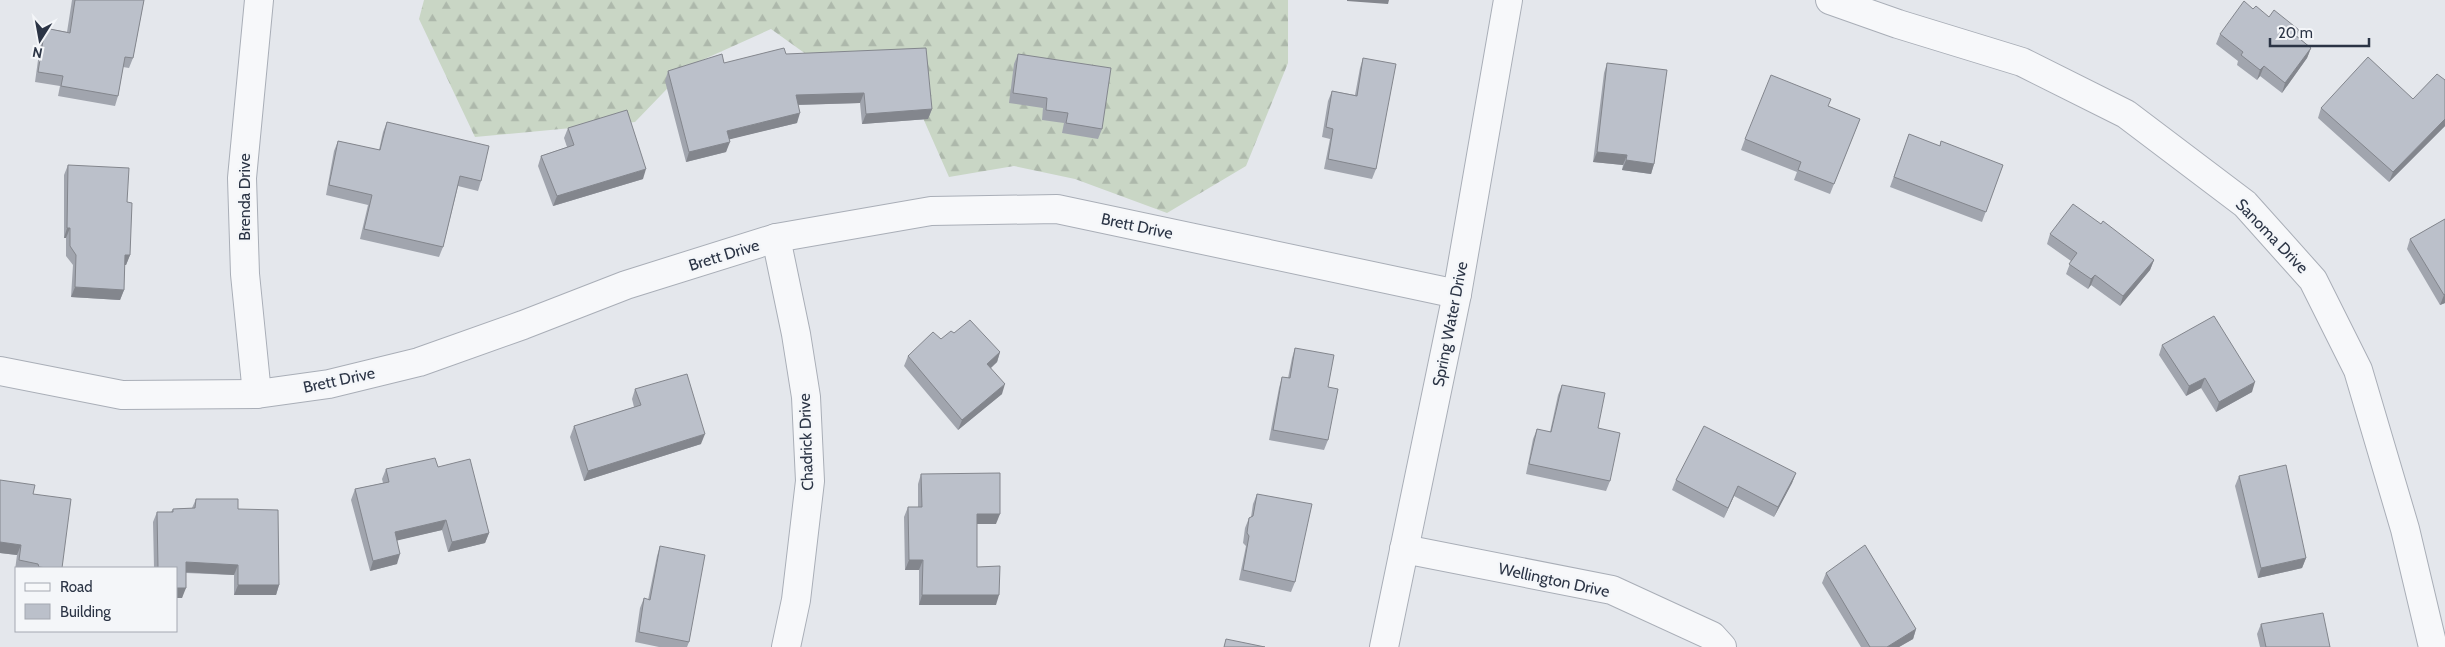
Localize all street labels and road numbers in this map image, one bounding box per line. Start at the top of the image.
street label: Brenda Drive [235,153,254,241]
street label: Sanoma Drive [2232,195,2312,277]
street label: Brett Drive [1099,209,1175,243]
street label: Brett Drive [686,235,762,275]
street label: Spring Water Drive [1429,260,1471,388]
street label: Brett Drive [301,363,377,397]
street label: Chadrick Drive [795,393,817,491]
street label: Wellington Drive [1497,559,1611,601]

